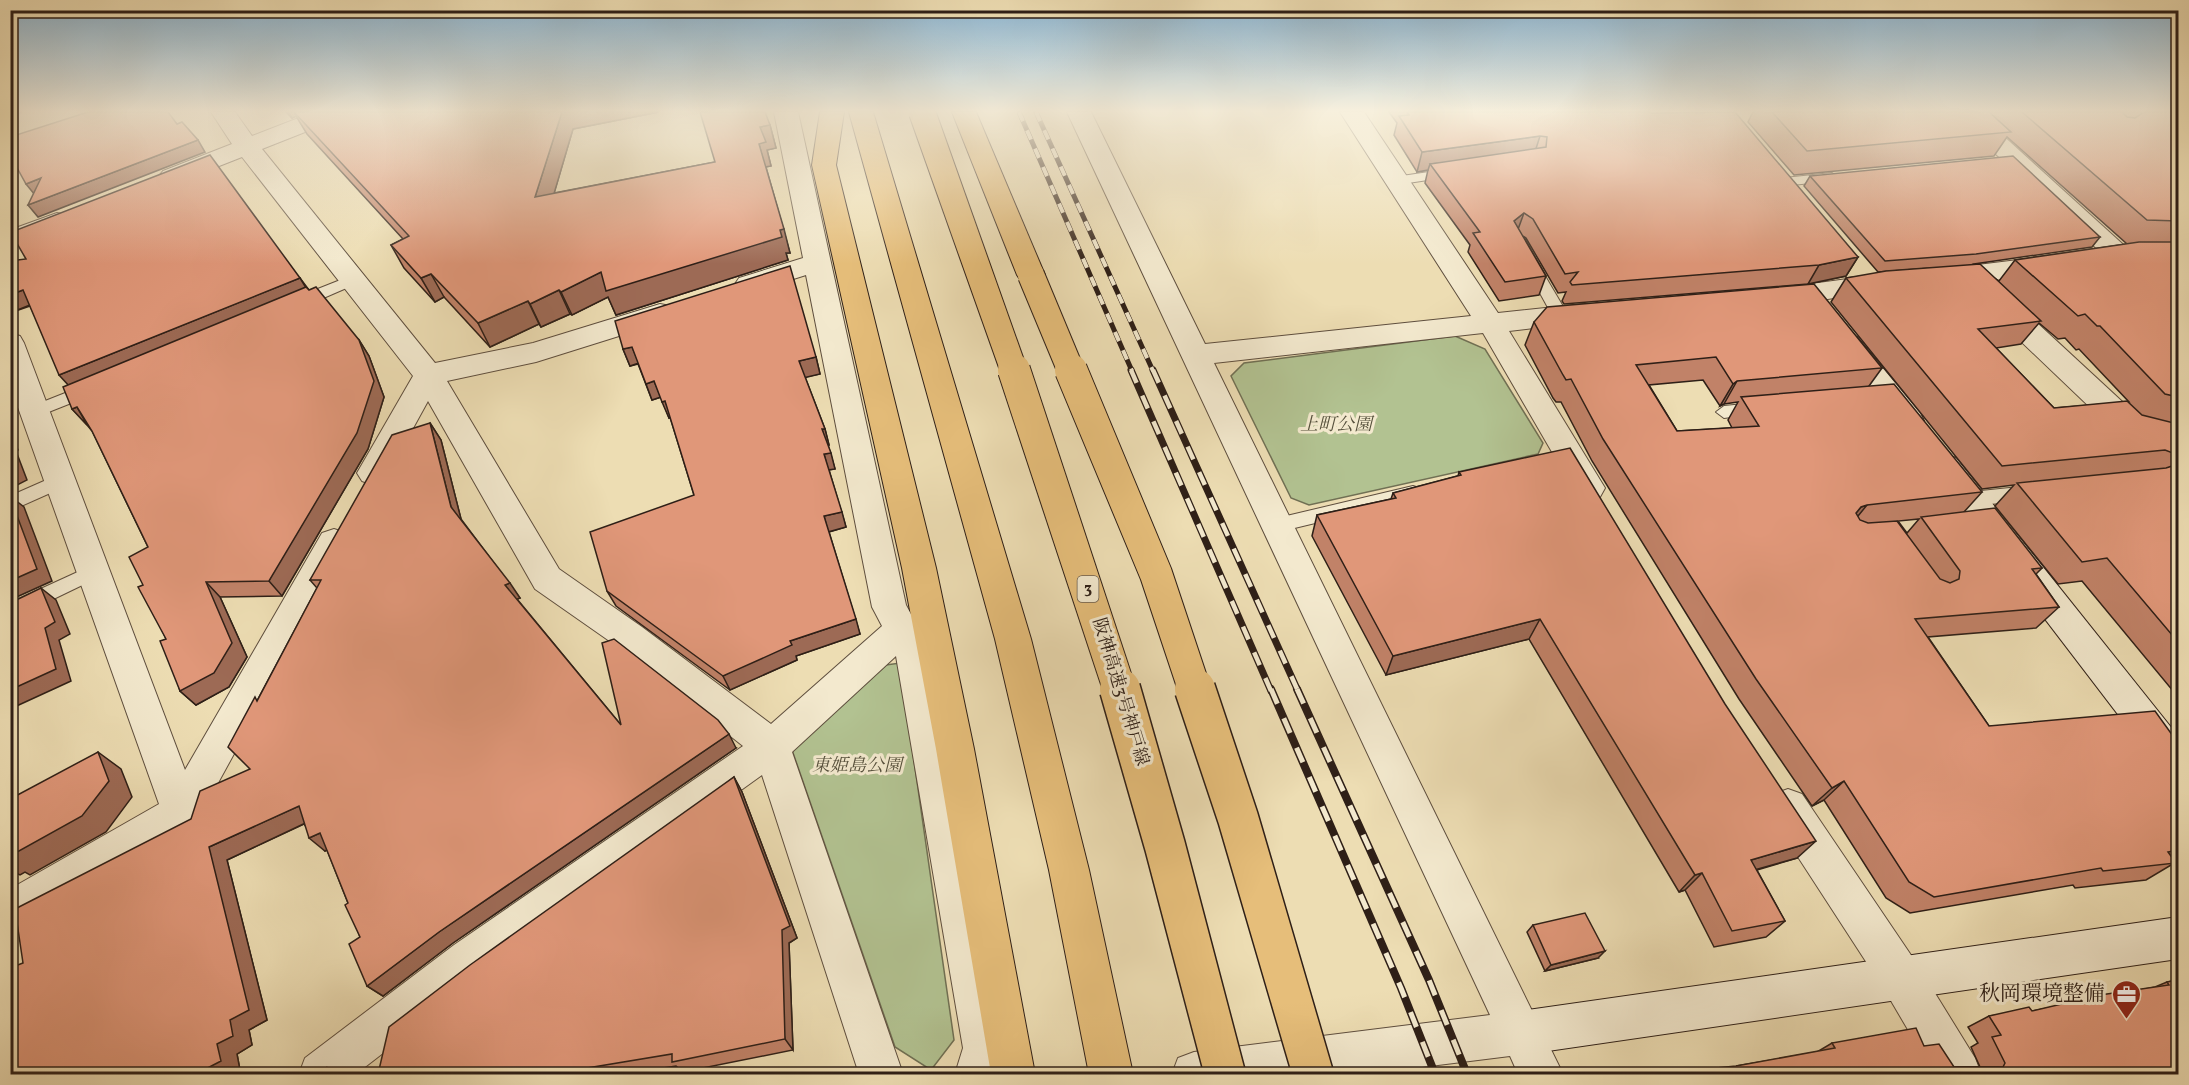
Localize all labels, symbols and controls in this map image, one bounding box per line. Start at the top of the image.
park label: 上町公園 [1300,413,1375,438]
road number: 3 [1078,576,1098,602]
street label: 阪神高速3号神戸線 [1086,615,1154,769]
park label: 東姫島公園 [812,754,905,779]
office icon: 秋岡環境整備 [2110,978,2142,1020]
place label: 秋岡環境整備 [1979,980,2105,1009]

